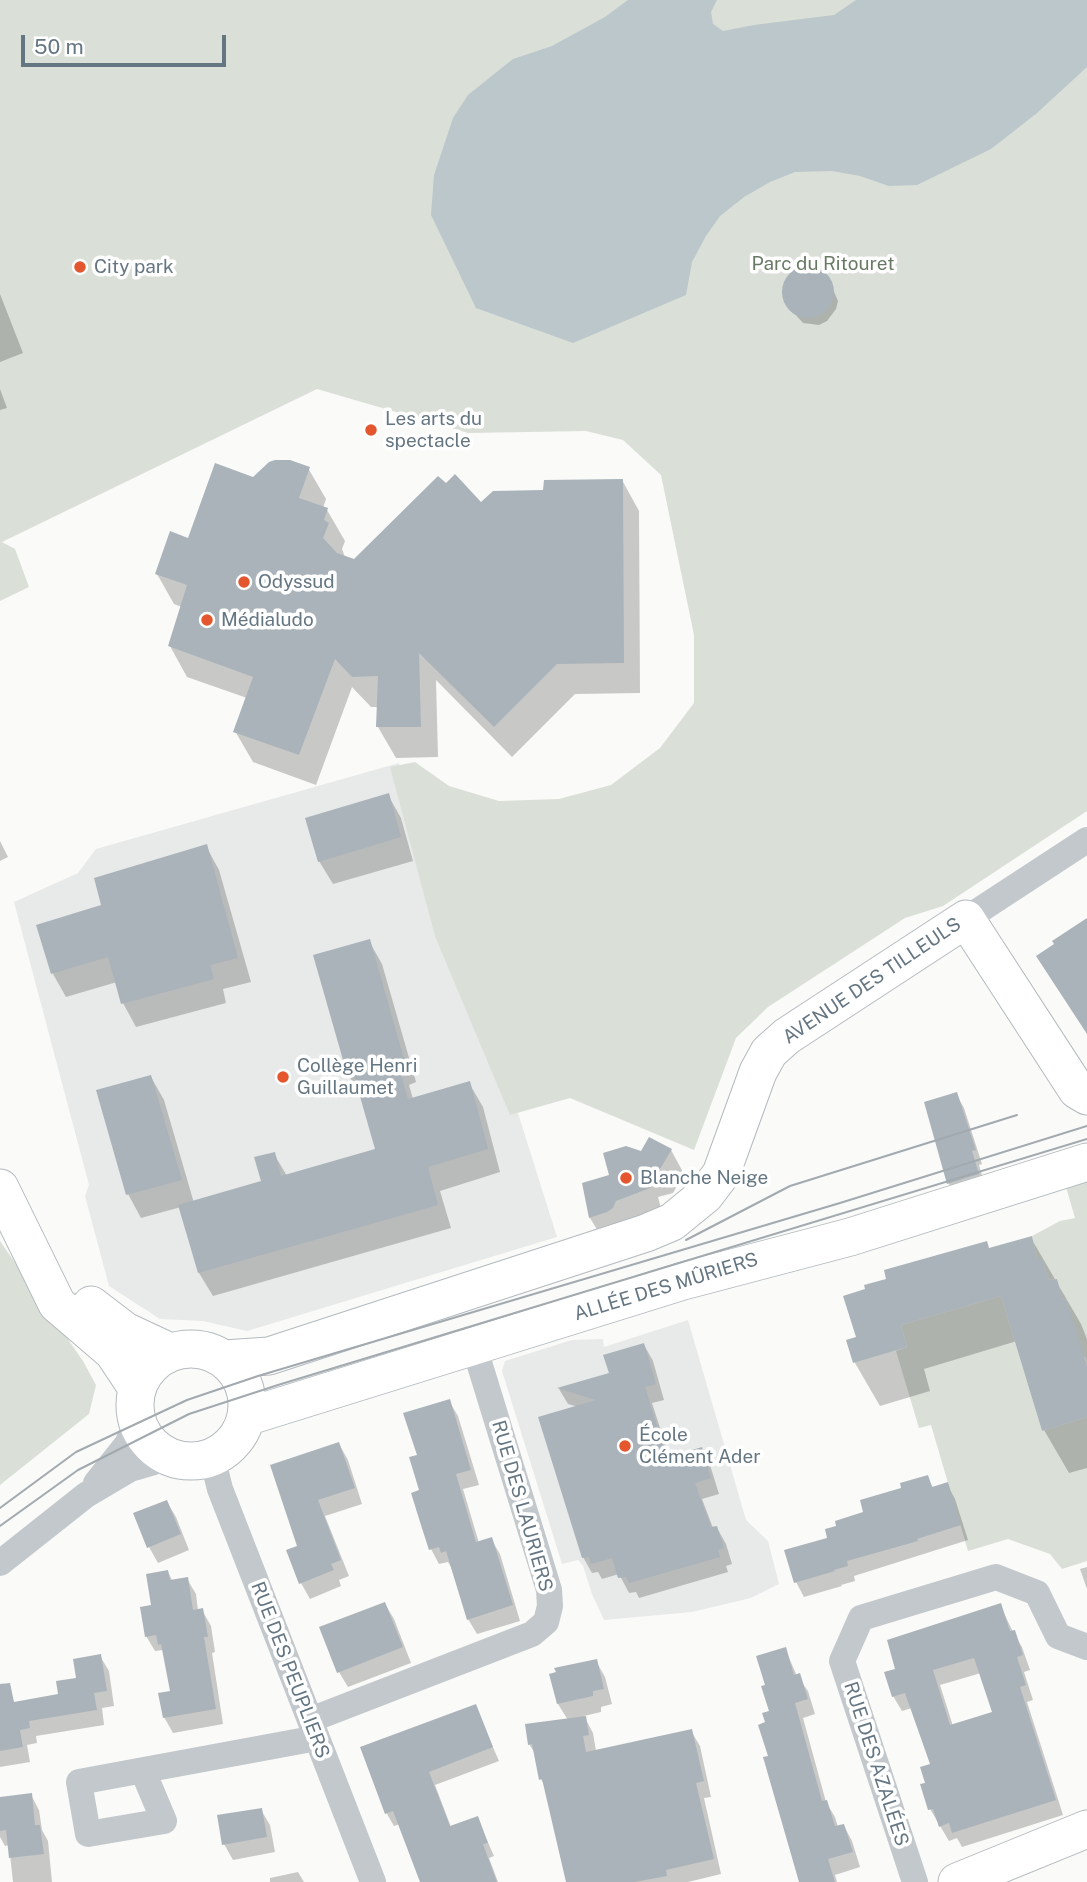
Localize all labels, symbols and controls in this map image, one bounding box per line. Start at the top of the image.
scale bar [24,21,229,65]
text: 50 m [34,34,84,59]
park label: Parc du Ritouret [751,253,895,275]
place label: City park [94,256,174,278]
marker: City park [72,259,88,275]
place label: Les arts du spectacle [385,408,482,452]
marker: Les arts du spectacle [363,422,379,438]
place label: Odyssud [258,571,335,593]
marker: Odyssud [236,574,252,590]
place label: Médialudo [221,609,314,631]
marker: Médialudo [199,612,215,628]
street label: AVENUE DES TILLEULS [779,913,965,1049]
place label: Collège Henri Guillaumet [297,1055,417,1099]
marker: Collège Henri Guillaumet [275,1069,291,1085]
place label: Blanche Neige [640,1167,768,1189]
marker: Blanche Neige [618,1170,634,1186]
street label: ALLÉE DES MÛRIERS [571,1248,761,1326]
street label: RUE DES LAURIERS [487,1418,557,1594]
place label: École Clément Ader [639,1424,761,1468]
marker: École Clément Ader [617,1438,633,1454]
street label: RUE DES PEUPLIERS [246,1578,334,1762]
street label: RUE DES AZALÉES [839,1679,913,1849]

